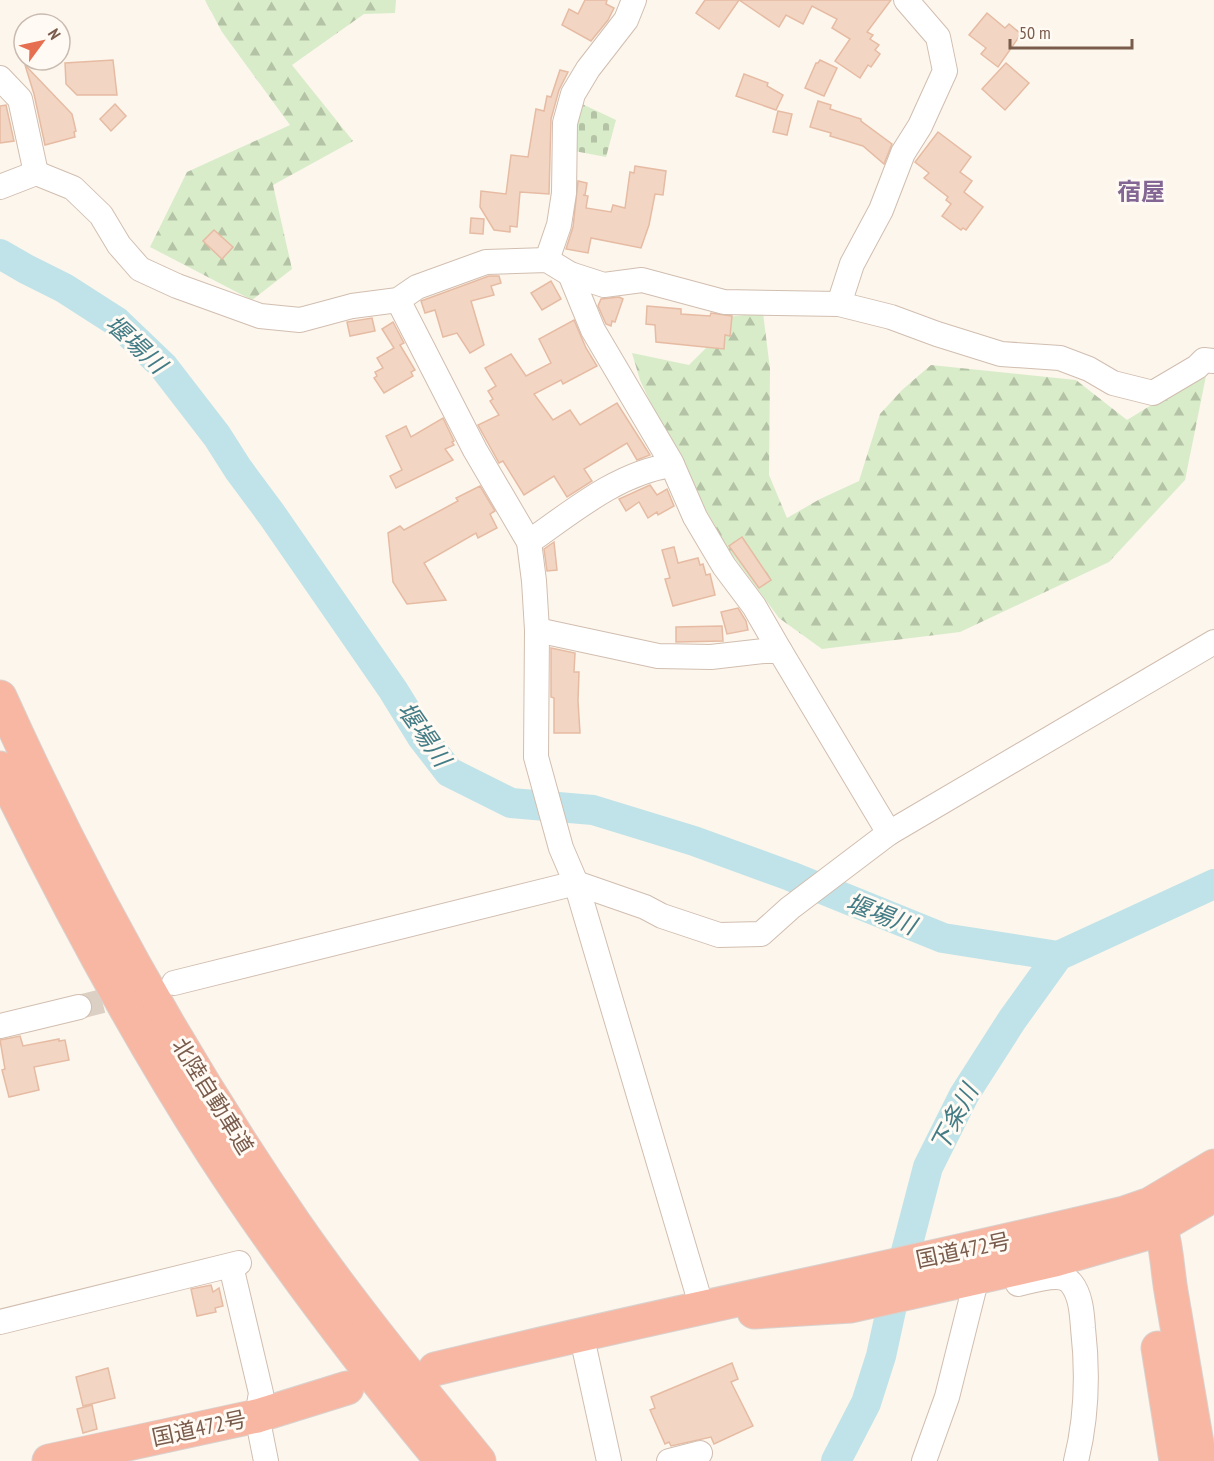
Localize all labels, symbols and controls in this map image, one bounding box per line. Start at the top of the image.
north arrow [12,12,72,72]
scale bar [1010,12,1132,50]
text: 50 m [1019,21,1051,44]
text: N [44,25,65,43]
district label: 宿屋 [1117,176,1165,207]
water label: 堰場川 [99,308,175,382]
water label: 堰場川 [391,696,459,775]
water label: 堰場川 [842,887,923,942]
street label: 北陸自動車道 [166,1033,260,1159]
water label: 下条川 [923,1076,986,1157]
street label: 国道472号 [913,1226,1013,1274]
street label: 国道472号 [149,1404,249,1452]

